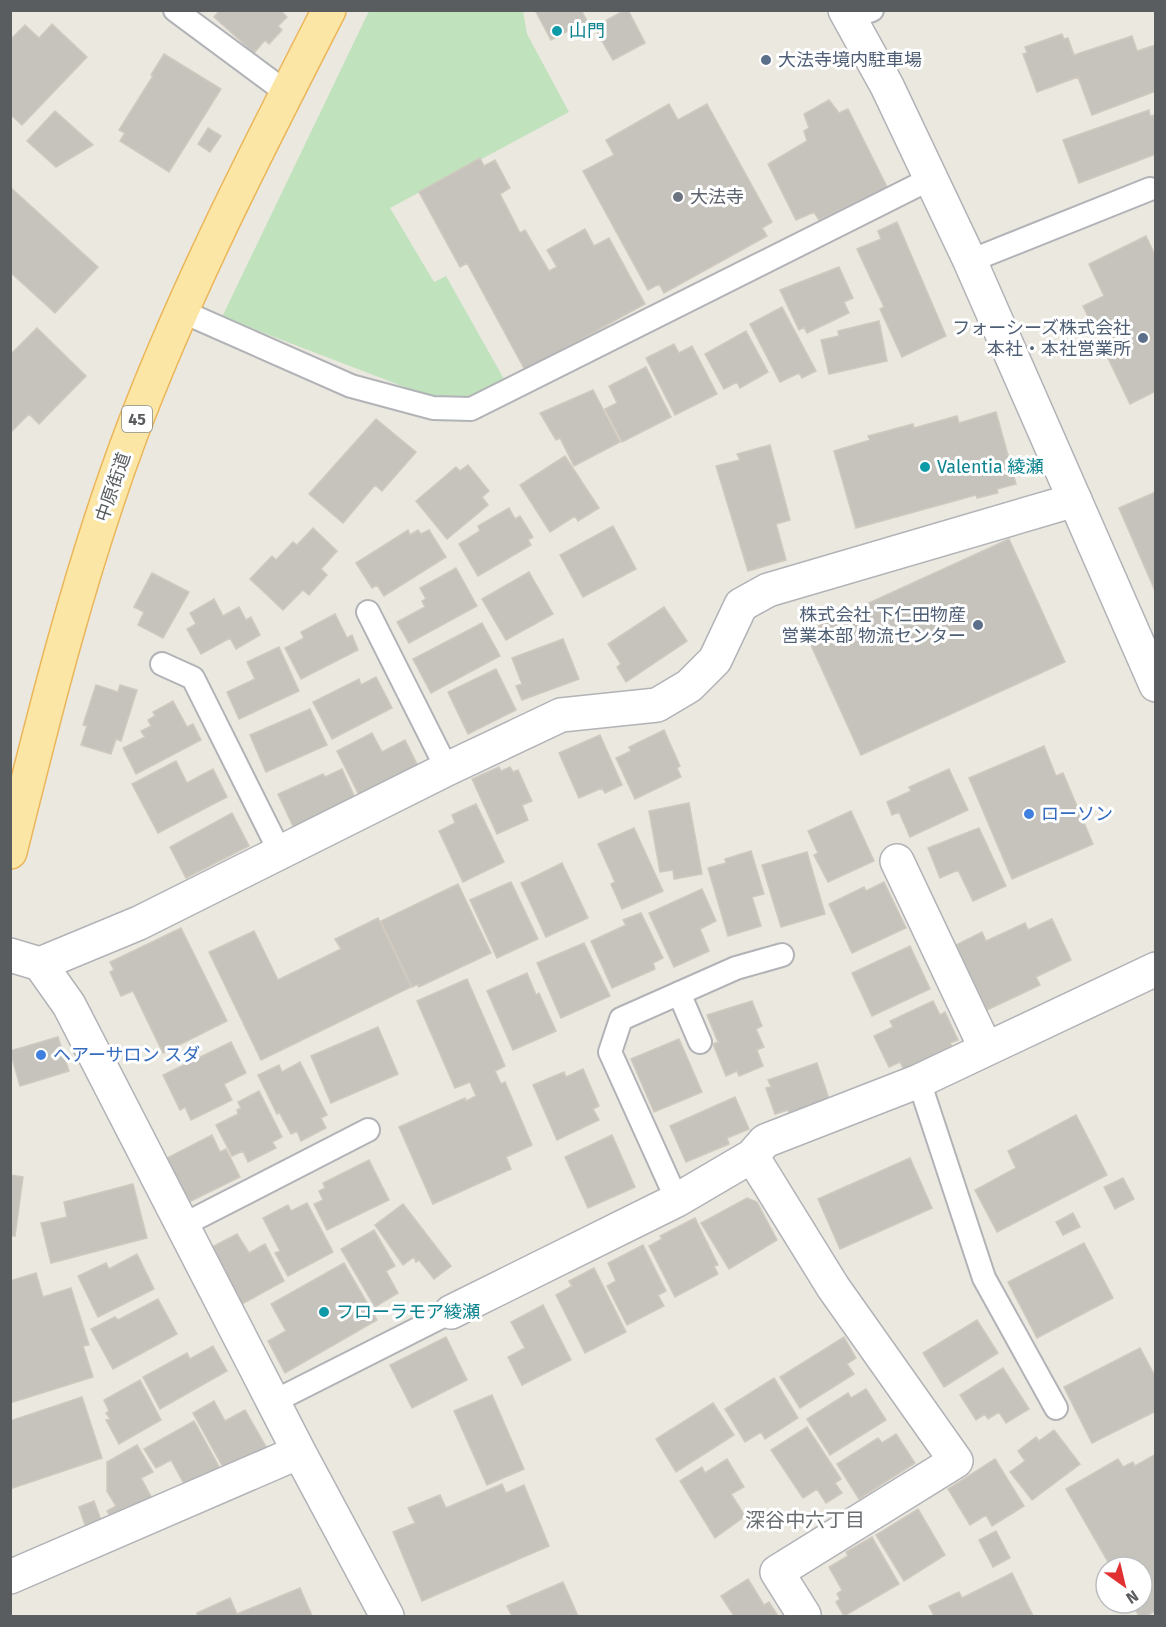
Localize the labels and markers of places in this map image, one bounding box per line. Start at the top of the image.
place label: 山門 [569,20,605,42]
marker: 山門 [550,24,564,38]
place label: 大法寺境内駐車場 [778,49,922,71]
marker: 大法寺境内駐車場 [759,53,773,67]
place label: 大法寺 [690,186,744,208]
marker: 大法寺 [671,190,685,204]
place label: フォーシーズ株式会社 本社・本社営業所 [952,317,1131,360]
marker: フォーシーズ株式会社 本社・本社営業所 [1136,331,1150,345]
place label: Valentia 綾瀬 [937,456,1044,478]
marker: Valentia 綾瀬 [918,460,932,474]
place label: 株式会社 下仁田物産 営業本部 物流センター [781,604,966,647]
marker: 株式会社 下仁田物産 営業本部 物流センター [971,618,985,632]
place label: ローソン [1041,803,1113,825]
marker: ローソン [1022,807,1036,821]
place label: ヘアーサロン スダ [53,1044,200,1066]
marker: ヘアーサロン スダ [34,1048,48,1062]
place label: フローラモア綾瀬 [336,1301,480,1323]
marker: フローラモア綾瀬 [317,1305,331,1319]

